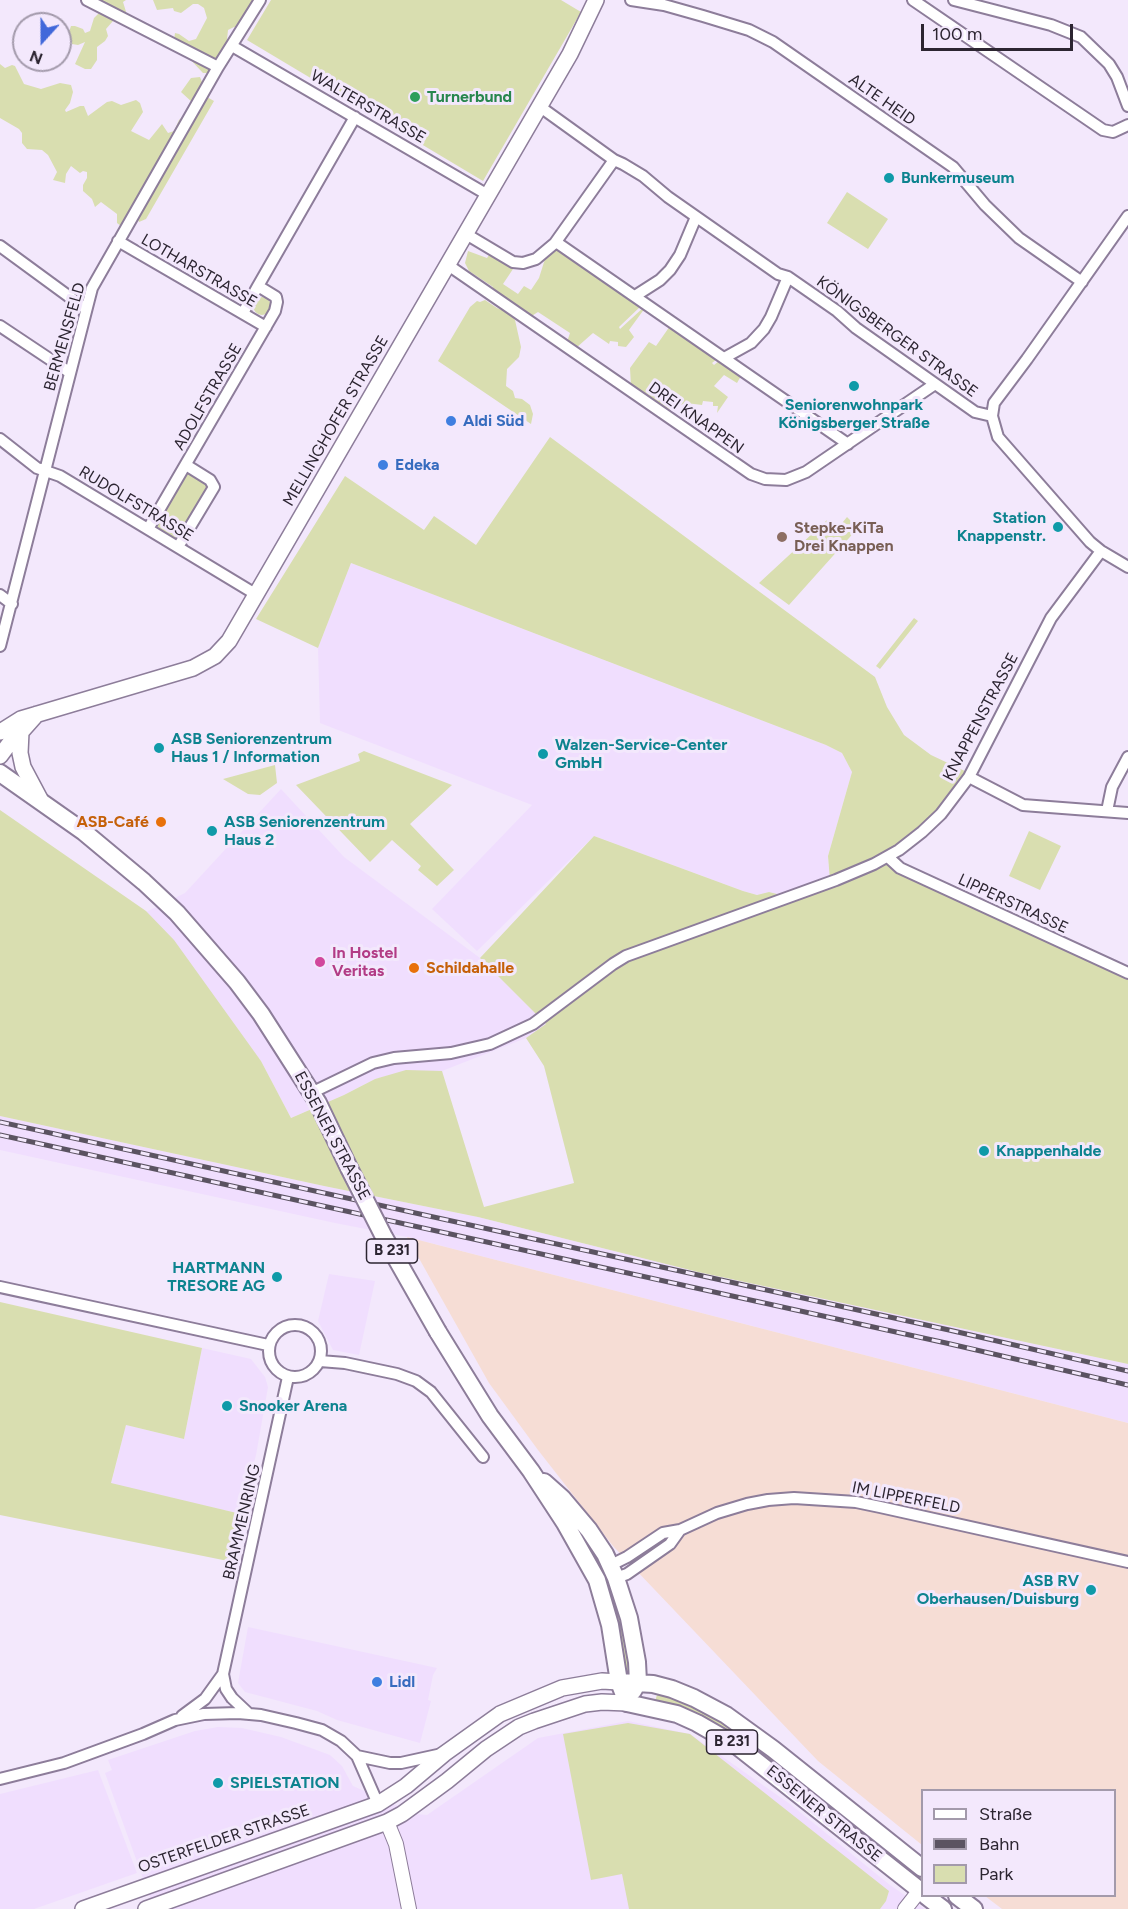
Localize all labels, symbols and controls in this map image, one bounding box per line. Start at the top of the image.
north arrow [12,12,72,72]
scale bar [924,12,1076,50]
text: 100 m [932,23,982,45]
text: N [27,46,45,68]
street label: WALTERSTRASSE [307,66,429,148]
street label: ALTE HEID [845,70,919,130]
place label: Turnerbund [427,87,512,107]
marker: Turnerbund [408,90,422,104]
place label: Bunkermuseum [901,168,1014,188]
marker: Bunkermuseum [882,171,896,185]
street label: LOTHARSTRASSE [138,230,260,312]
street label: KÖNIGSBERGER STRASSE [813,272,981,402]
street label: BERMENSFELD [40,281,90,393]
street label: MELLINGHOFER STRASSE [279,332,393,510]
street label: ADOLFSTRASSE [170,340,246,454]
street label: DREI KNAPPEN [645,378,747,458]
marker: Seniorenwohnpark Königsberger Straße [847,379,861,393]
place label: Seniorenwohnpark Königsberger Straße [778,395,930,433]
place label: Aldi Süd [463,411,524,431]
marker: Aldi Süd [444,414,458,428]
place label: Edeka [395,455,440,475]
marker: Edeka [376,458,390,472]
street label: RUDOLFSTRASSE [75,462,197,546]
place label: Station Knappenstr. [957,508,1046,546]
place label: Stepke-KiTa Drei Knappen [794,518,893,556]
marker: Station Knappenstr. [1051,520,1065,534]
marker: Stepke-KiTa Drei Knappen [775,530,789,544]
street label: KNAPPENSTRASSE [939,650,1023,784]
place label: ASB Seniorenzentrum Haus 1 / Information [171,729,332,767]
place label: Walzen-Service-Center GmbH [555,735,727,773]
marker: ASB Seniorenzentrum Haus 1 / Information [152,741,166,755]
marker: Walzen-Service-Center GmbH [536,747,550,761]
place label: ASB-Café [76,812,149,832]
place label: ASB Seniorenzentrum Haus 2 [224,812,385,850]
marker: ASB-Café [154,815,168,829]
marker: ASB Seniorenzentrum Haus 2 [205,824,219,838]
street label: LIPPERSTRASSE [955,870,1071,938]
place label: In Hostel Veritas [332,943,397,981]
marker: In Hostel Veritas [313,955,327,969]
place label: Schildahalle [426,958,514,978]
marker: Schildahalle [407,961,421,975]
street label: ESSENER STRASSE [290,1068,374,1204]
place label: Knappenhalde [996,1141,1101,1161]
marker: Knappenhalde [977,1144,991,1158]
road number: B 231 [366,1239,418,1263]
place label: HARTMANN TRESORE AG [167,1258,265,1296]
marker: HARTMANN TRESORE AG [270,1270,284,1284]
place label: Snooker Arena [239,1396,347,1416]
marker: Snooker Arena [220,1399,234,1413]
street label: BRAMMENRING [219,1462,265,1582]
street label: IM LIPPERFELD [850,1478,962,1518]
place label: ASB RV Oberhausen/Duisburg [917,1571,1079,1609]
marker: ASB RV Oberhausen/Duisburg [1084,1583,1098,1597]
place label: Lidl [389,1672,415,1692]
marker: Lidl [370,1675,384,1689]
road number: B 231 [706,1730,758,1754]
street label: ESSENER STRASSE [762,1762,886,1866]
place label: SPIELSTATION [230,1773,340,1793]
marker: SPIELSTATION [211,1776,225,1790]
legend [921,1789,1116,1897]
street label: OSTERFELDER STRASSE [136,1801,312,1877]
text: Straße [979,1803,1032,1825]
text: Bahn [979,1833,1019,1855]
text: Park [979,1863,1013,1885]

